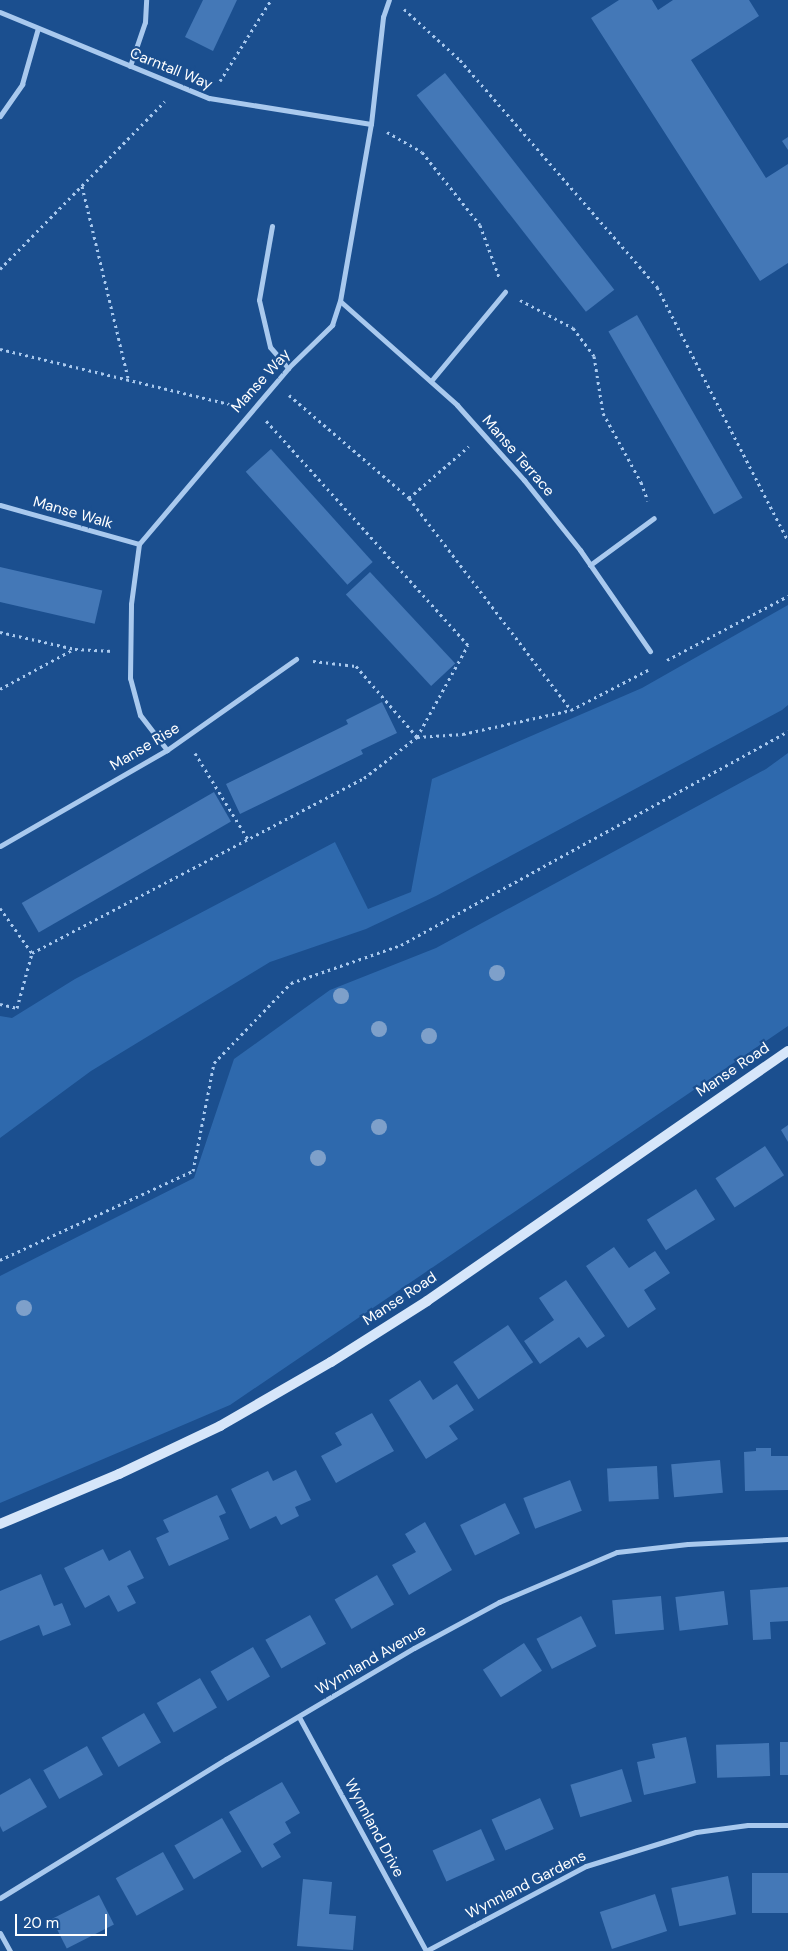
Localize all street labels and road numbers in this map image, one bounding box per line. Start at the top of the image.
street label: Carntall Way [127,44,215,94]
street label: Manse Way [228,345,294,417]
street label: Manse Terrace [478,412,558,500]
street label: Manse Walk [31,493,115,533]
street label: Manse Rise [107,719,183,775]
street label: Manse Road [693,1039,773,1101]
street label: Manse Road [360,1268,440,1330]
street label: Wynnland Avenue [313,1621,429,1699]
street label: Wynnland Drive [340,1776,408,1880]
street label: Wynnland Gardens [463,1847,589,1923]

